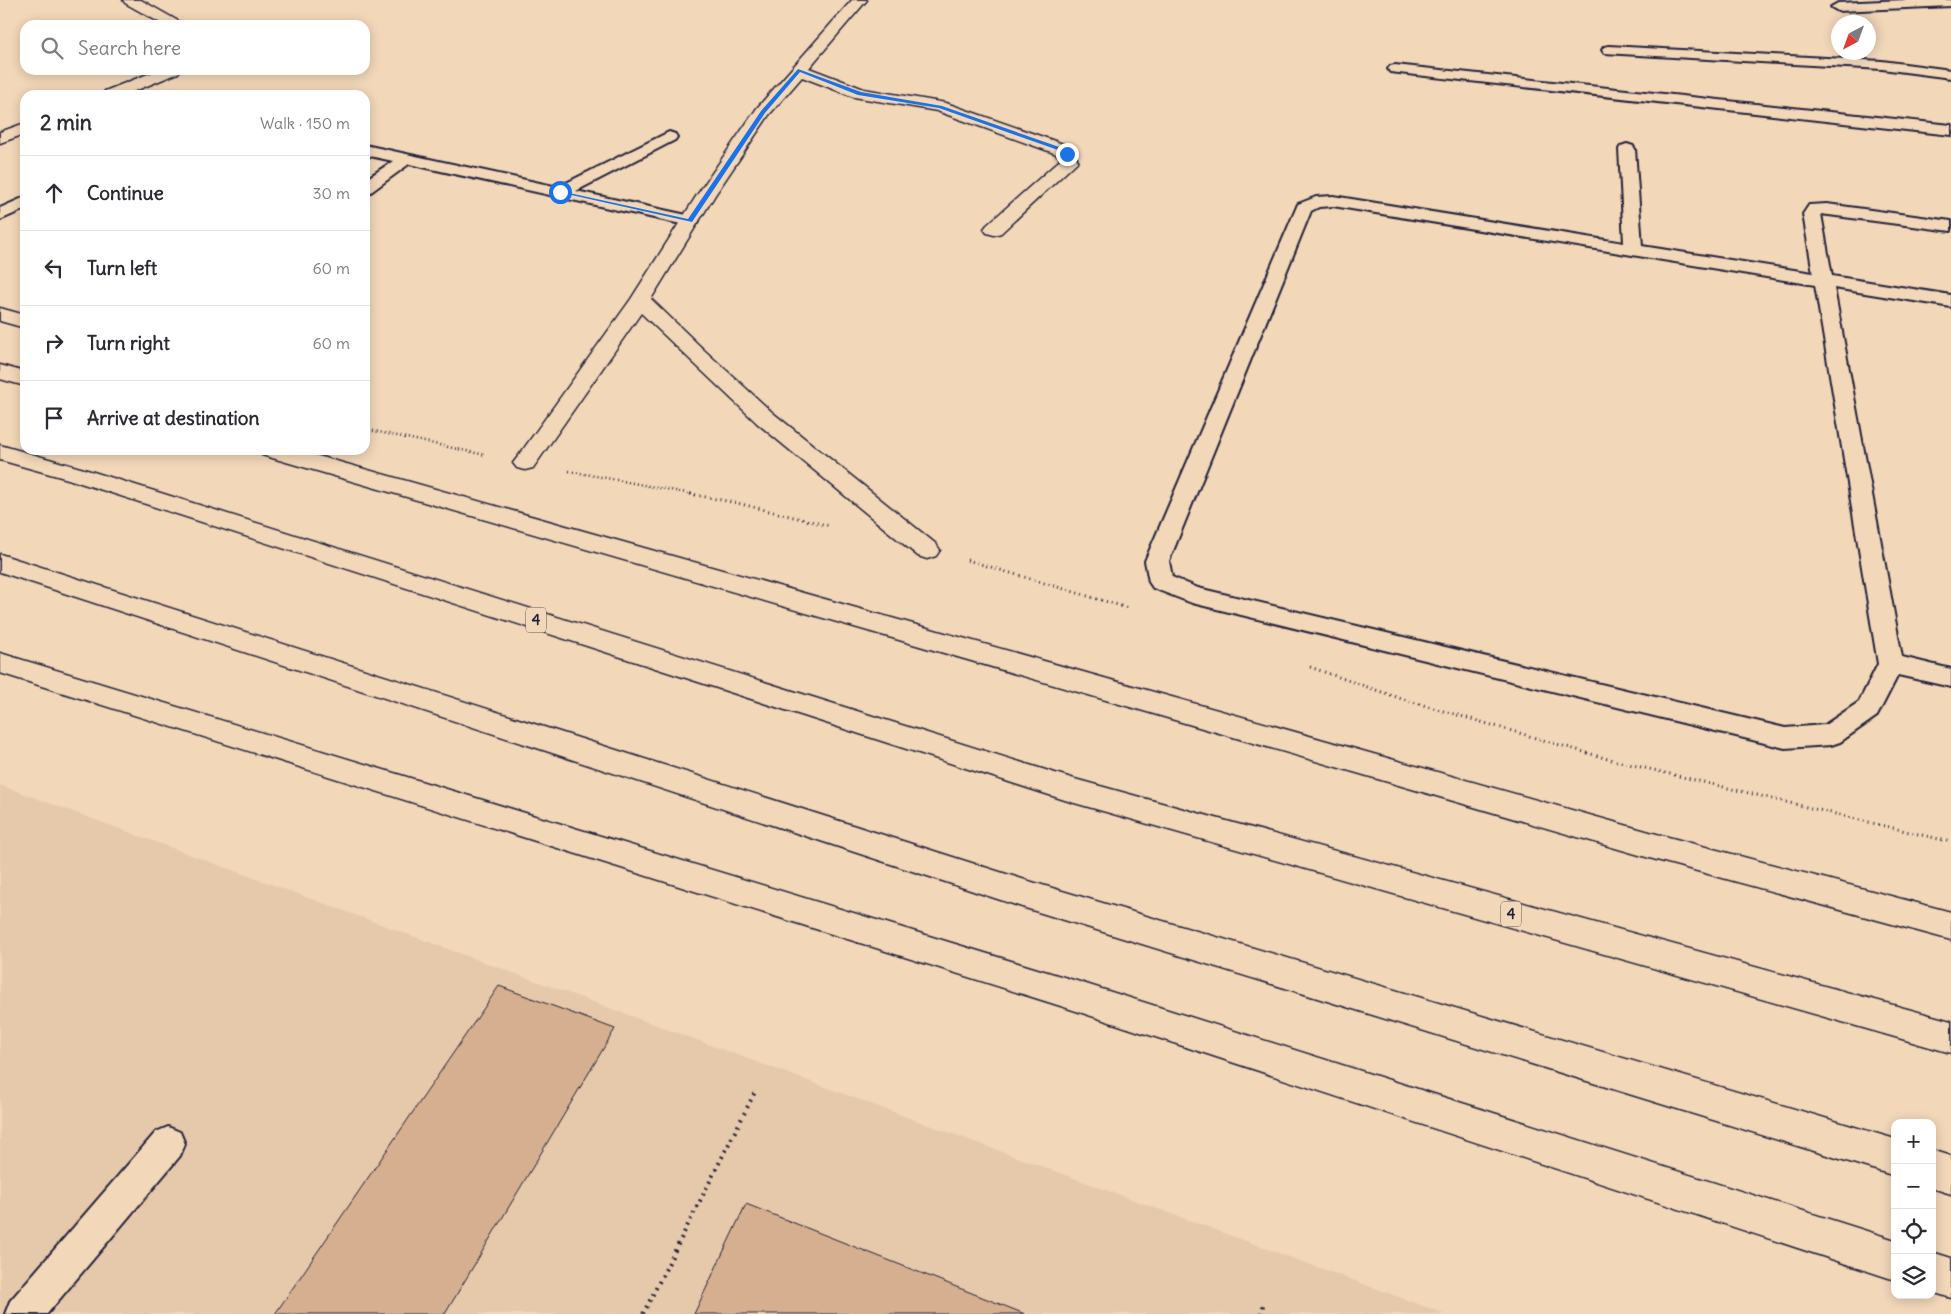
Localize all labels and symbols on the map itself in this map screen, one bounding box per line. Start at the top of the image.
north arrow [1831,15,1876,60]
route end [1056,143,1079,166]
route start [549,181,572,204]
road number: 4 [526,608,546,632]
road number: 4 [1501,902,1521,926]

